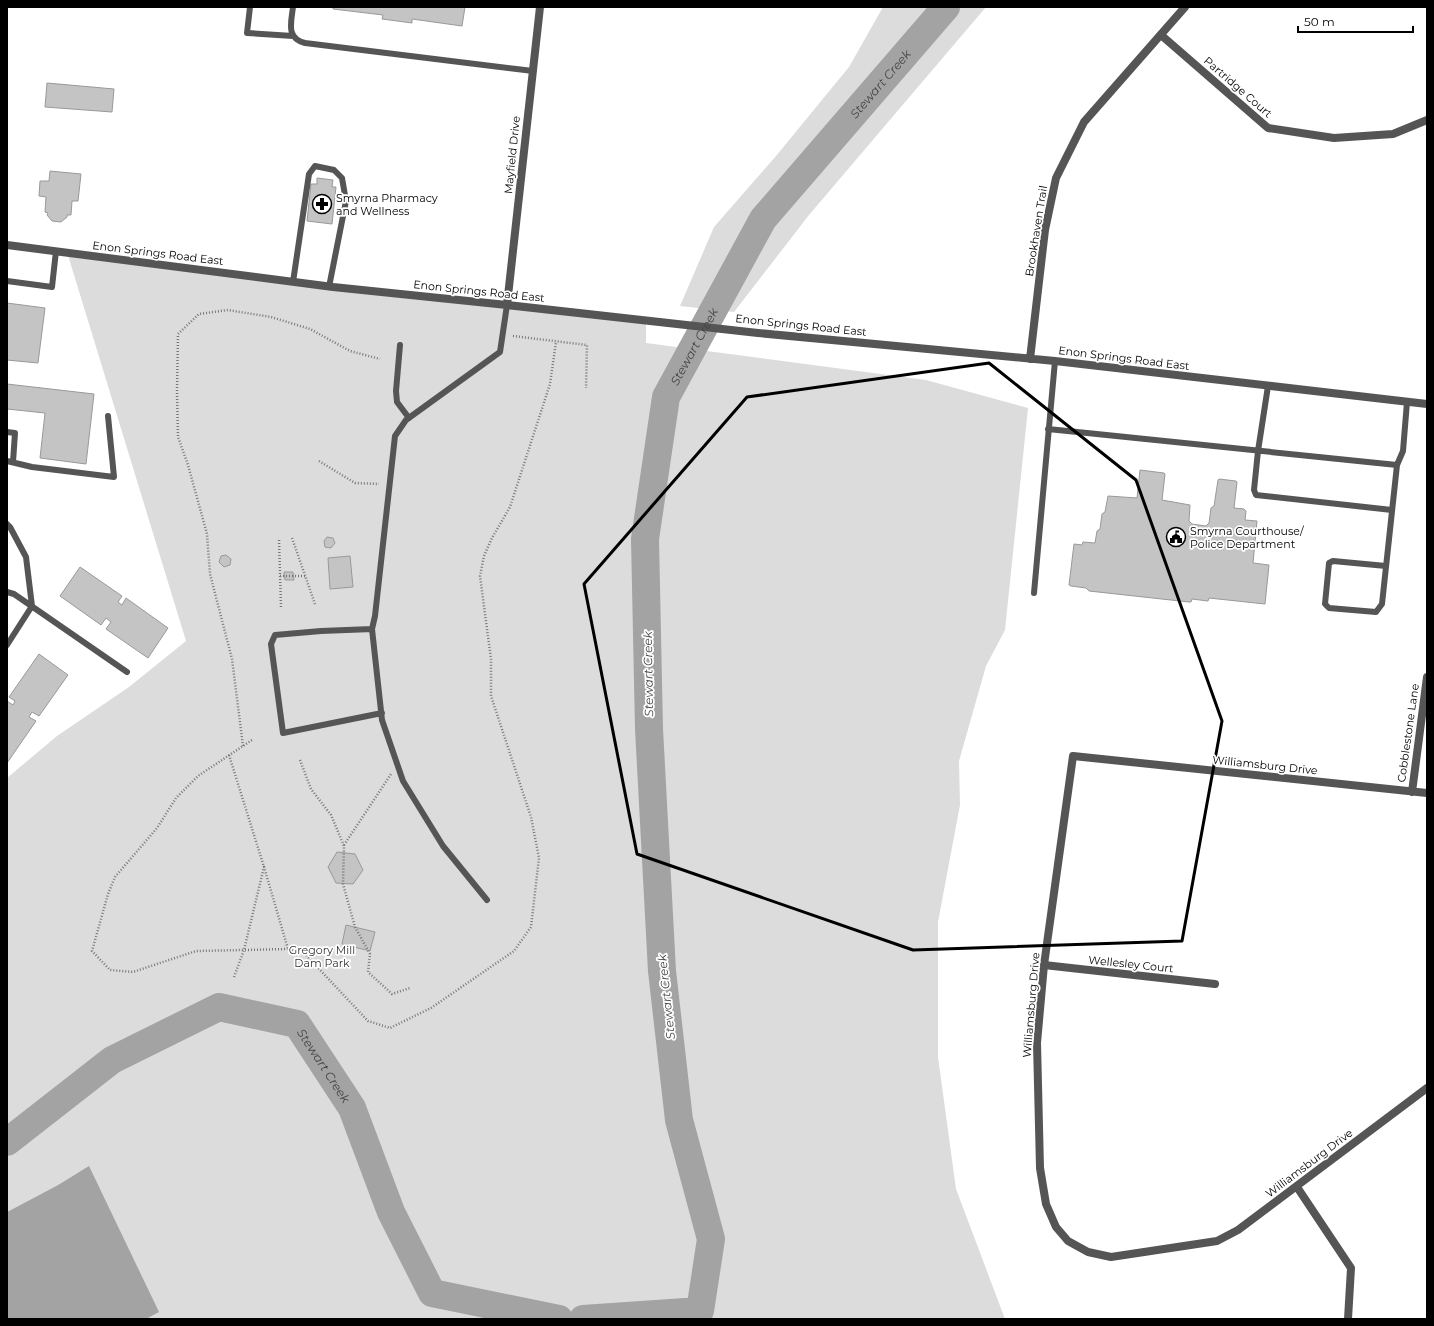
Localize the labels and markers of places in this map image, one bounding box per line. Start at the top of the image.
place label: Smyrna Pharmacy and Wellness [336,191,438,218]
pharmacy icon: Smyrna Pharmacy and Wellness [311,193,333,215]
place label: Smyrna Courthouse/ Police Department [1190,524,1305,551]
public building icon: Smyrna Courthouse/ Police Department [1165,526,1187,548]

